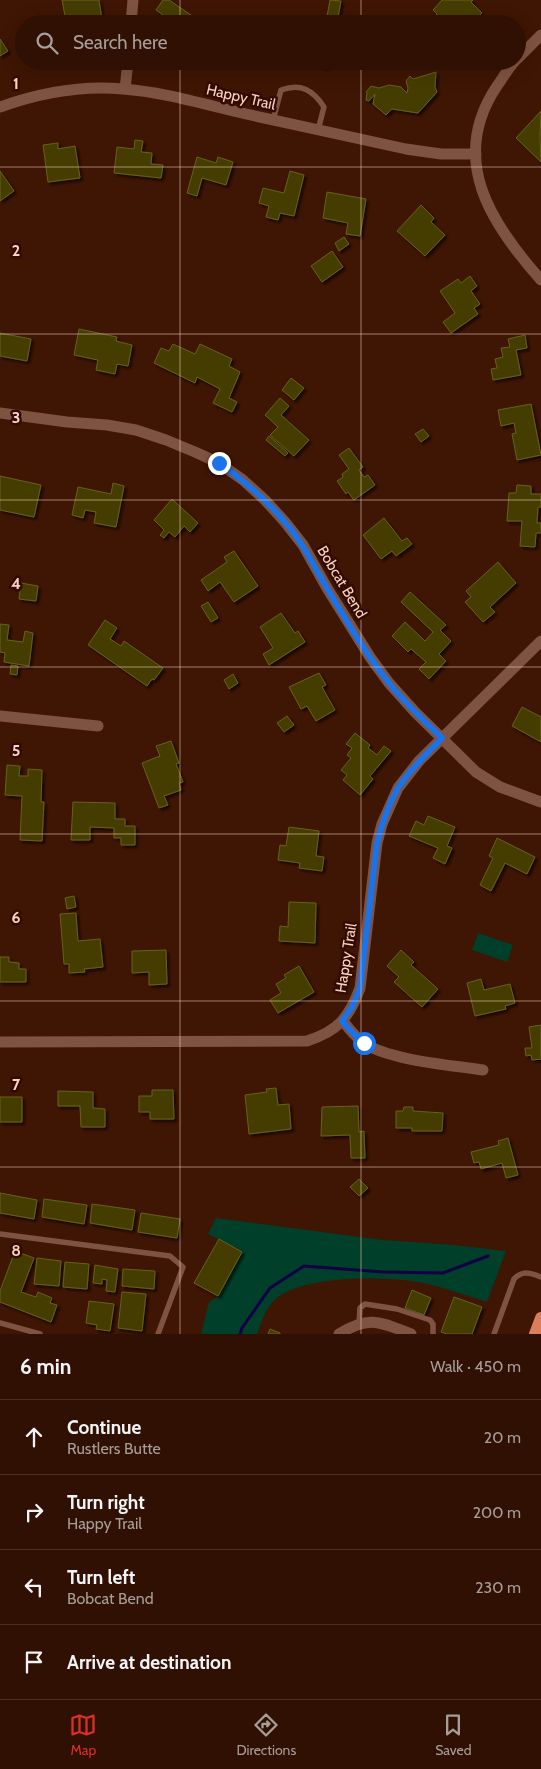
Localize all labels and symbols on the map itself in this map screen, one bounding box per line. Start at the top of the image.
text: 1 [13,74,19,93]
street label: Happy Trail [205,80,278,114]
text: 2 [12,241,20,260]
text: 3 [12,408,20,427]
route end [208,452,231,475]
street label: Bobcat Bend [313,543,371,621]
text: 4 [11,574,21,593]
text: 5 [12,741,20,760]
text: 6 [12,908,21,927]
street label: Happy Trail [332,921,360,994]
route start [353,1032,376,1055]
text: 7 [12,1075,21,1094]
text: 8 [11,1241,21,1260]

